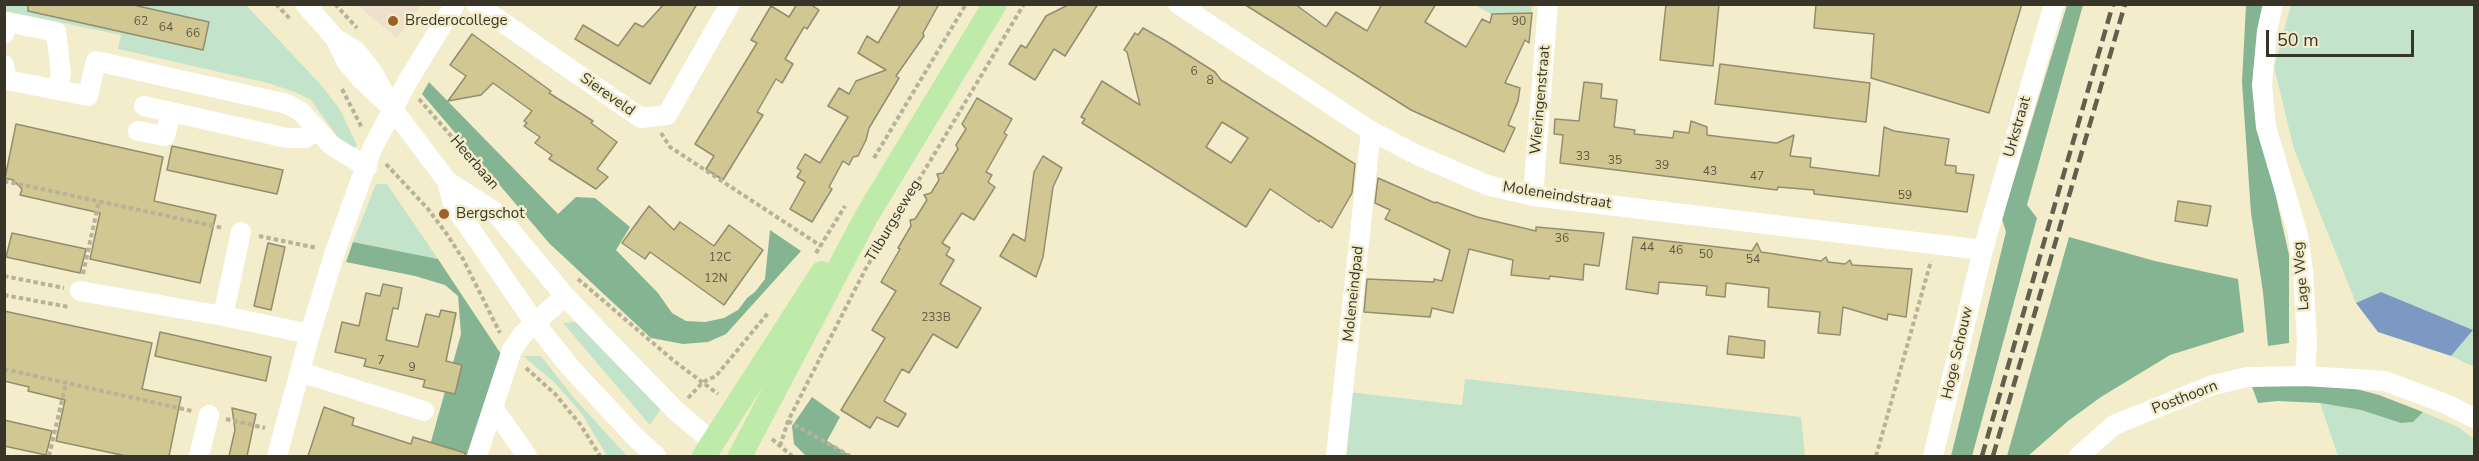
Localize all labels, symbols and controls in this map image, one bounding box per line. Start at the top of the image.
place label: Brederocollege [405,12,507,30]
marker: Brederocollege [386,14,400,28]
house number: 62 [134,15,148,29]
house number: 90 [1512,15,1526,29]
scale bar [2269,18,2418,56]
house number: 64 [159,21,173,35]
house number: 66 [186,27,200,41]
text: 50 m [2277,28,2319,52]
street label: Wieringenstraat [1527,45,1555,155]
house number: 6 [1190,65,1198,79]
street label: Siereveld [576,70,638,120]
house number: 8 [1206,74,1214,88]
street label: Urkstraat [2001,94,2035,160]
street label: Heerbaan [446,132,502,194]
house number: 33 [1576,150,1590,164]
house number: 35 [1608,154,1622,168]
house number: 39 [1655,159,1669,173]
house number: 43 [1703,165,1717,179]
house number: 47 [1750,170,1764,184]
street label: Tilburgseweg [862,177,926,265]
street label: Moleneindstraat [1501,179,1613,213]
house number: 59 [1898,189,1912,203]
place label: Bergschot [456,205,524,223]
marker: Bergschot [437,207,451,221]
house number: 36 [1555,232,1569,246]
house number: 44 [1640,241,1654,255]
street label: Lage Weg [2290,241,2314,311]
house number: 46 [1669,244,1683,258]
street label: Moleneindpad [1340,245,1368,343]
house number: 50 [1699,248,1713,262]
house number: 12C [709,251,731,265]
house number: 54 [1746,253,1760,267]
house number: 12N [704,272,728,286]
street label: Hoge Schouw [1939,305,1977,401]
house number: 233B [921,311,951,325]
house number: 7 [377,354,385,368]
house number: 9 [408,361,416,375]
street label: Posthoorn [2150,377,2220,419]

